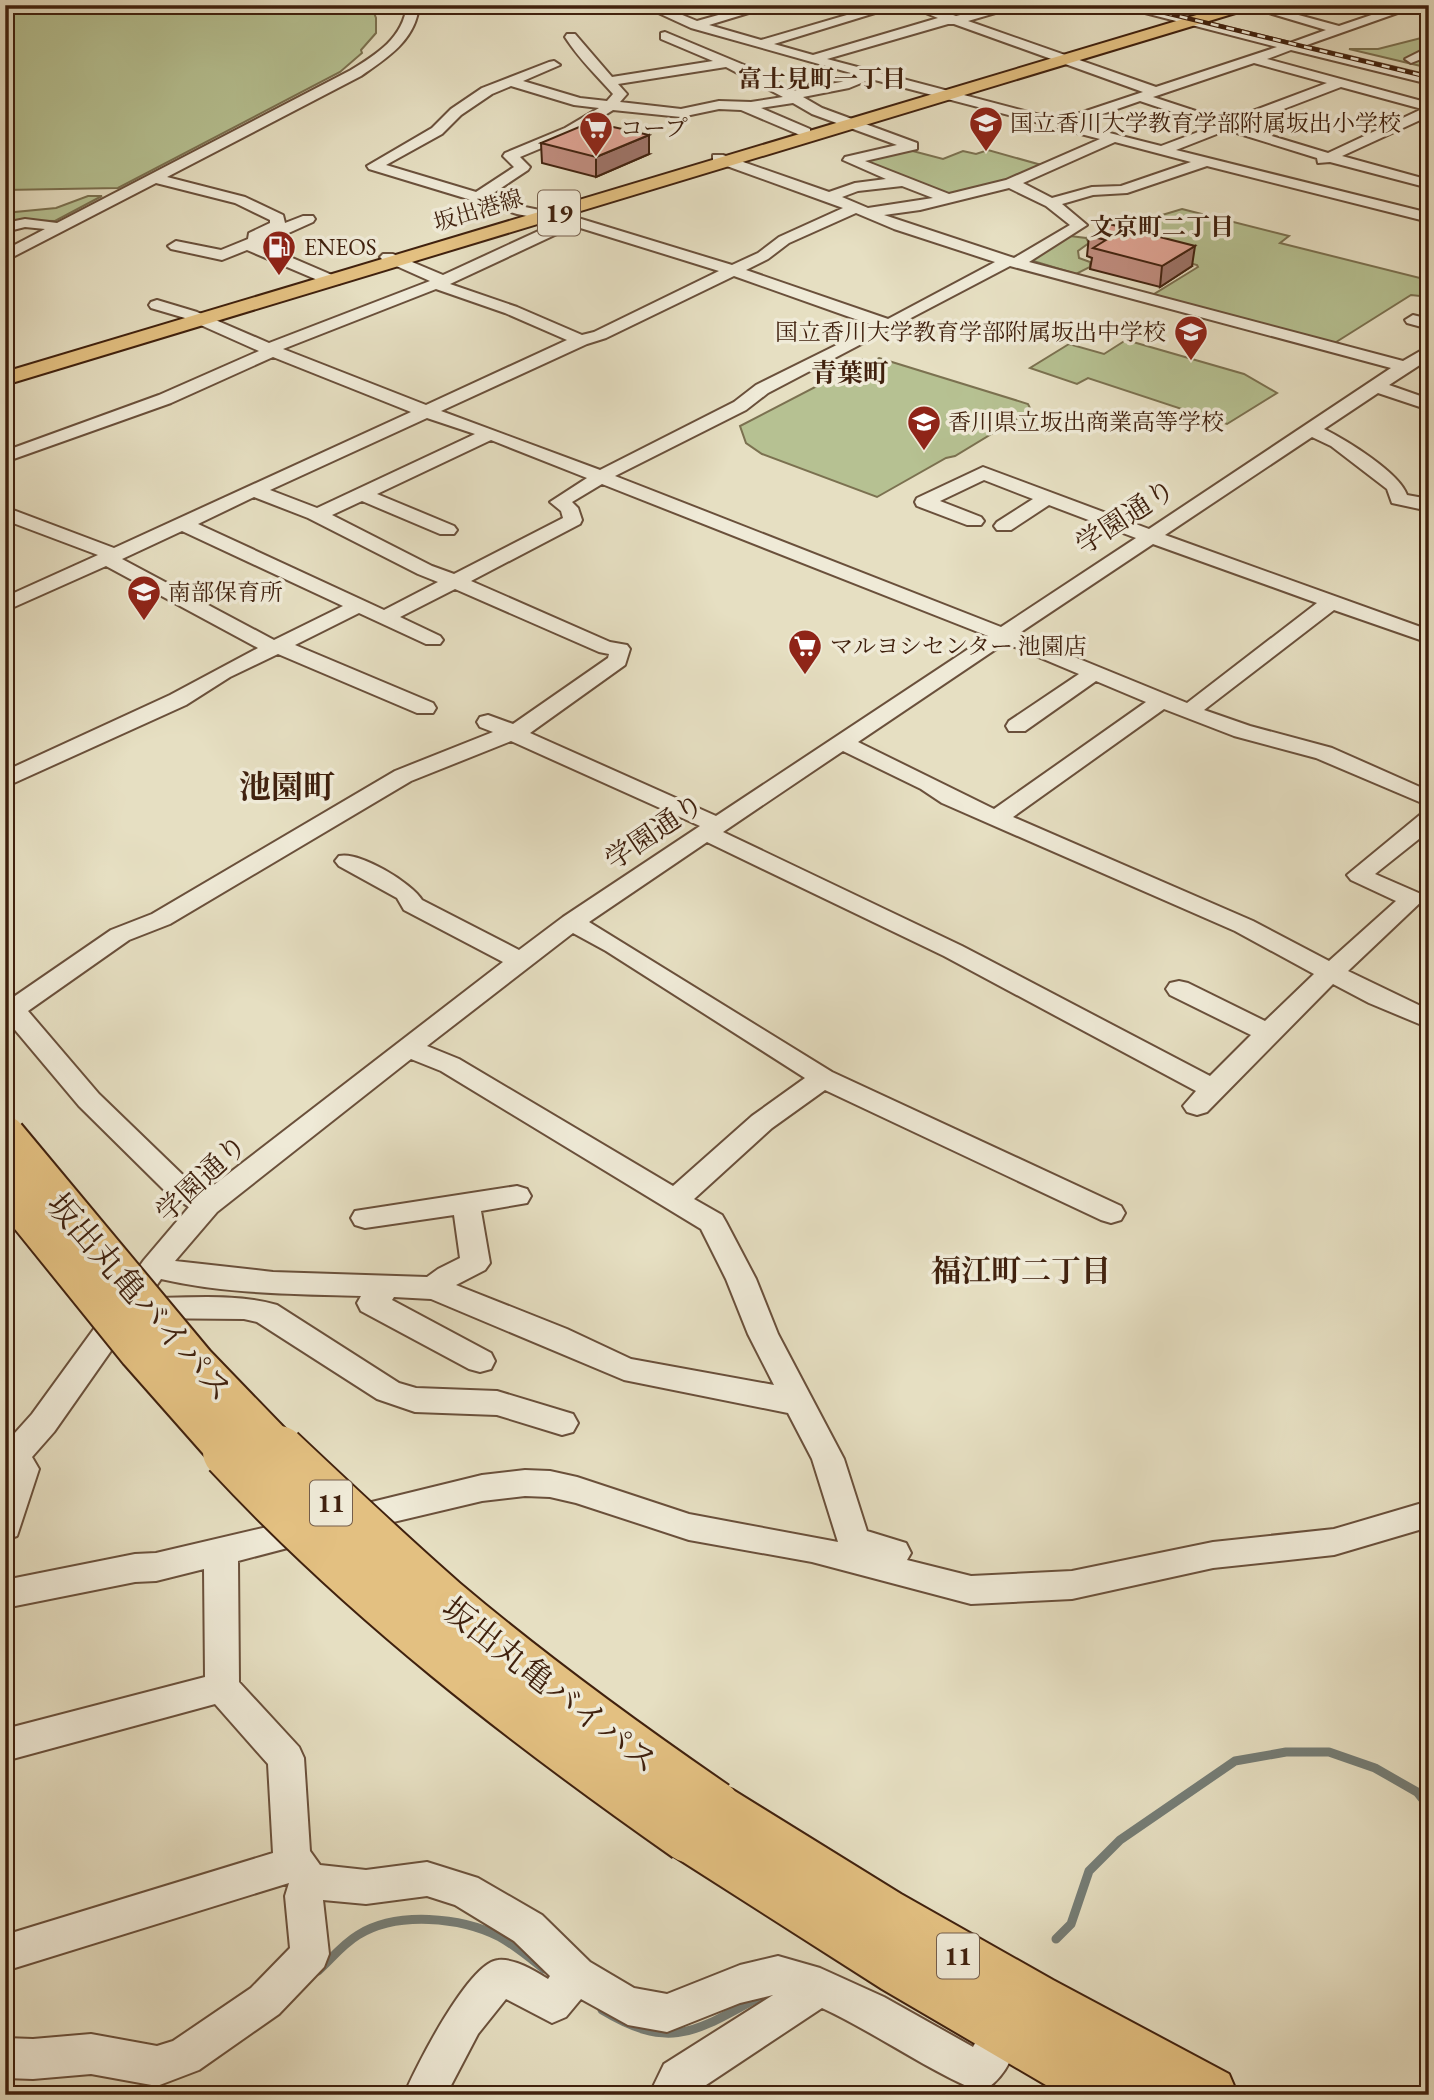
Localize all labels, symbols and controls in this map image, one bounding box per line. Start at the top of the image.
district label: 富士見町一丁目 [738,63,906,94]
school or university icon: 国立香川大学教育学部附属坂出小学校 [967,104,1005,153]
place label: 国立香川大学教育学部附属坂出小学校 [1010,108,1401,138]
supermarket icon: コープ [577,109,615,158]
place label: コープ [620,113,688,143]
street label: 坂出港線 [430,182,526,238]
road number: 19 [538,190,580,235]
district label: 文京町二丁目 [1090,211,1234,242]
fuel station icon: ENEOS [260,228,298,277]
place label: ENEOS [304,232,376,262]
school or university icon: 国立香川大学教育学部附属坂出中学校 [1172,313,1210,362]
place label: 国立香川大学教育学部附属坂出中学校 [775,317,1166,347]
district label: 青葉町 [811,356,889,390]
school or university icon: 香川県立坂出商業高等学校 [905,403,943,452]
place label: 香川県立坂出商業高等学校 [948,407,1224,437]
street label: 学園通り [1068,470,1182,562]
school or university icon: 南部保育所 [125,573,163,622]
place label: 南部保育所 [168,577,283,607]
supermarket icon: マルヨシセンター 池園店 [786,627,824,676]
place label: マルヨシセンター 池園店 [830,631,1087,661]
district label: 池園町 [239,766,335,808]
street label: 学園通り [598,785,710,877]
street label: 学園通り [148,1127,254,1229]
street label: 坂出丸亀バイパス [37,1184,243,1410]
district label: 福江町二丁目 [931,1251,1111,1290]
road number: 11 [310,1480,352,1526]
street label: 坂出丸亀バイパス [433,1587,667,1783]
road number: 11 [937,1934,979,1979]

